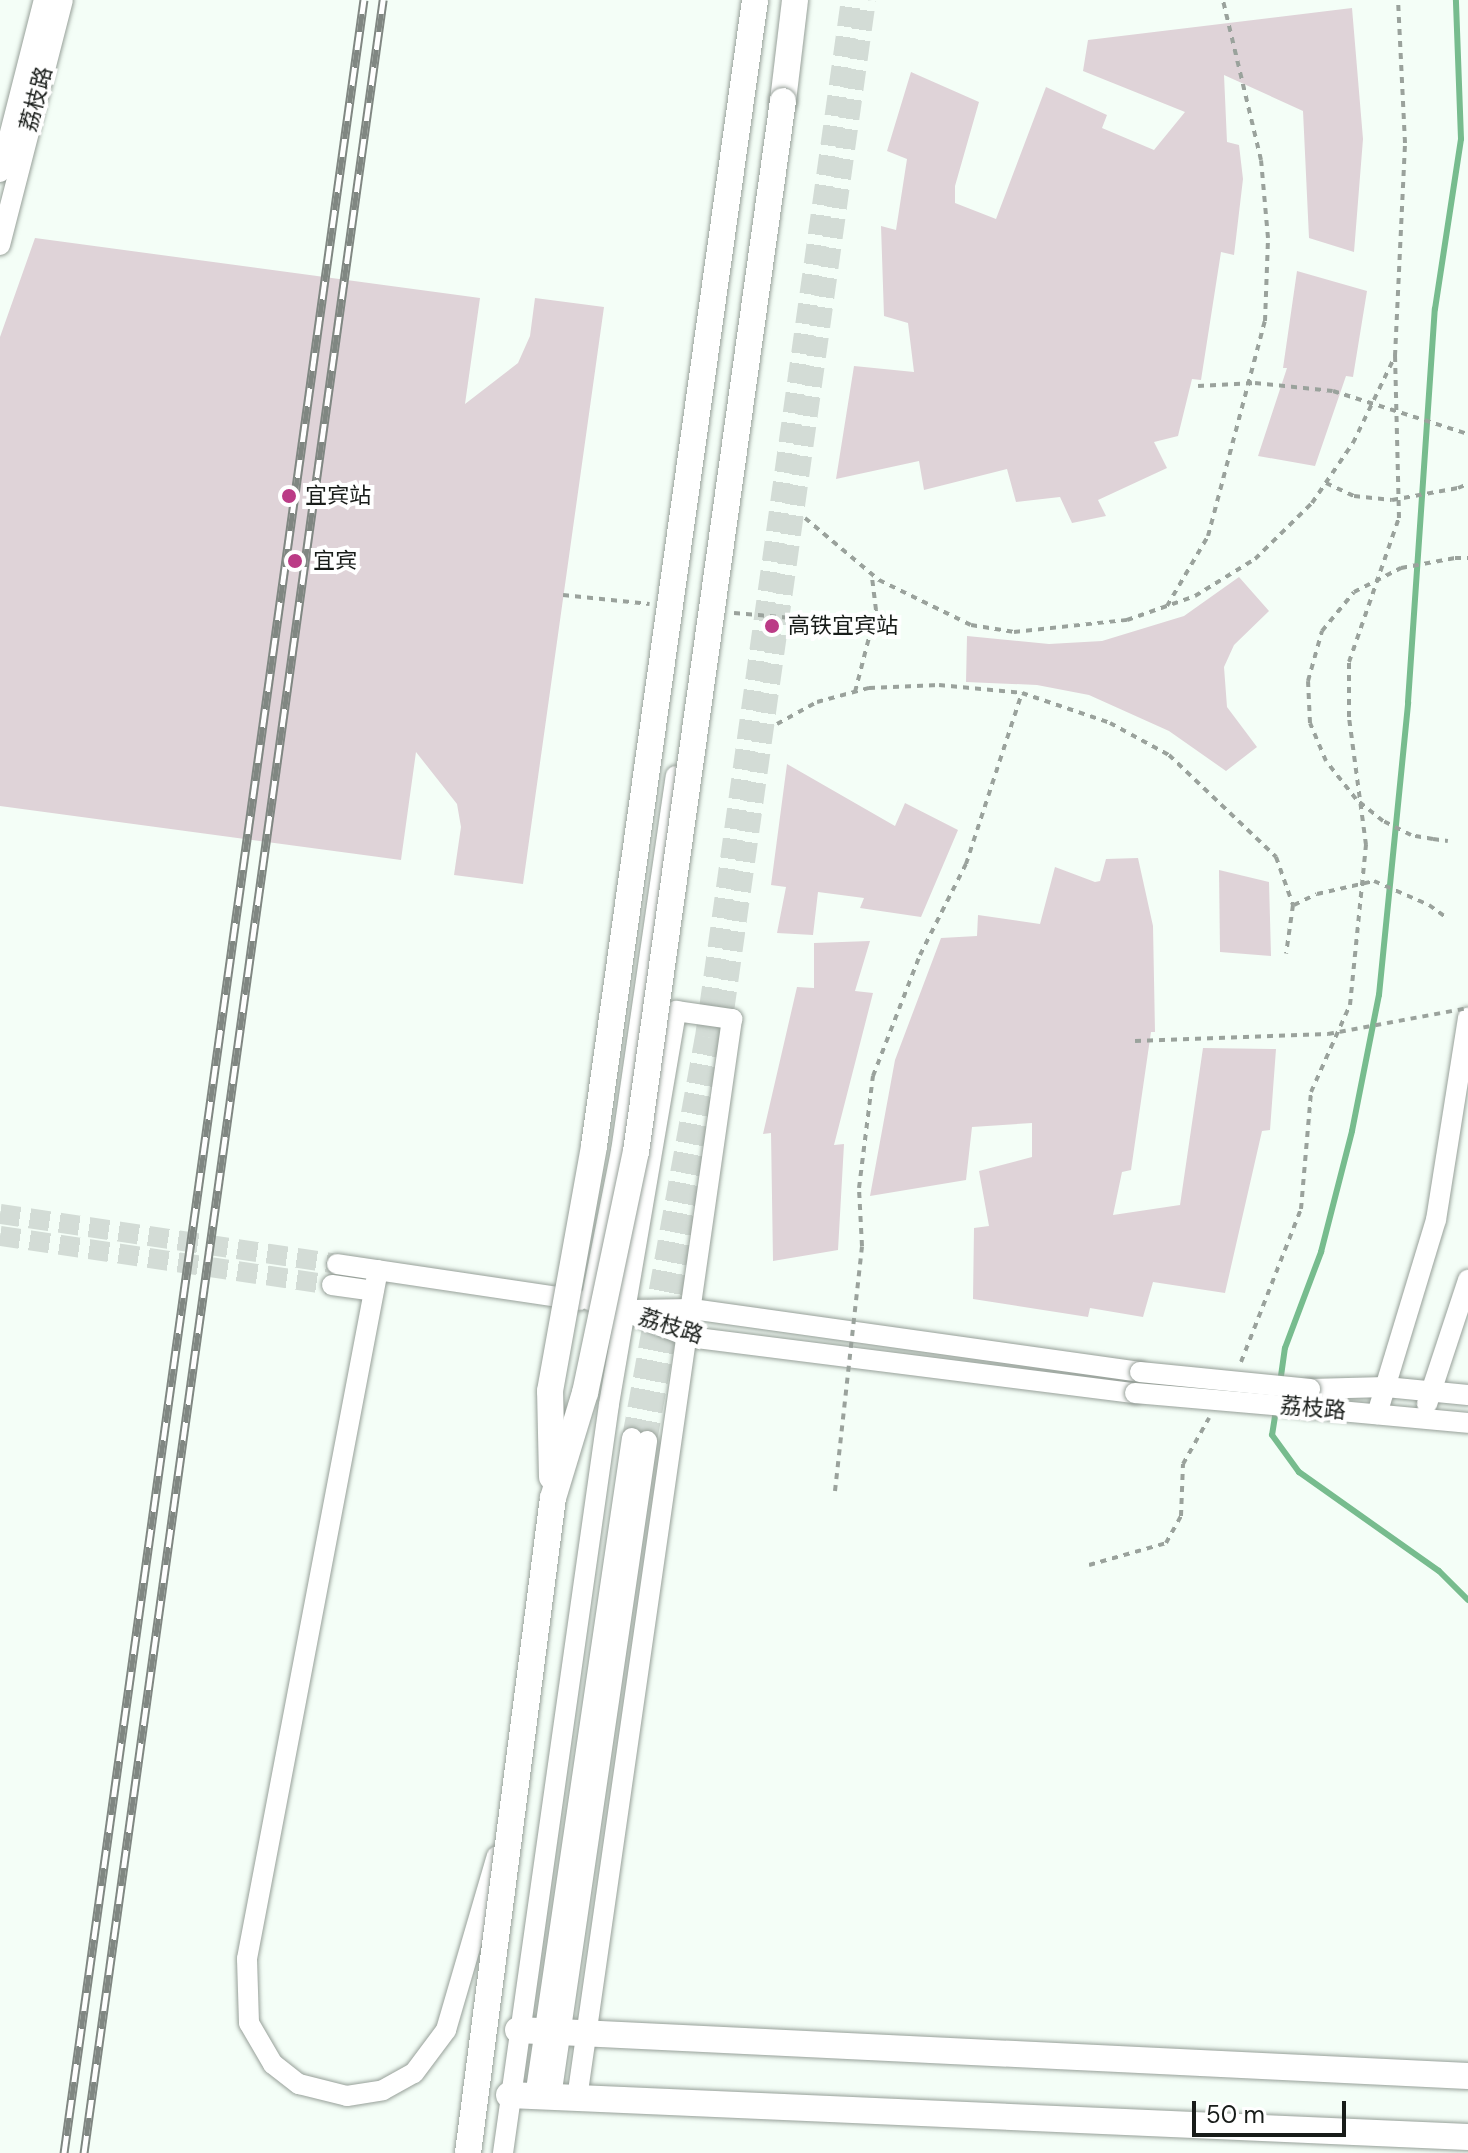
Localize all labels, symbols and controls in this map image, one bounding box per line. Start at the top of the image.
street label: 荔枝路 [15,64,57,134]
place label: 宜宾站 [305,483,371,509]
marker: 宜宾站 [280,487,298,505]
place label: 宜宾 [313,548,357,574]
marker: 宜宾 [284,550,306,572]
place label: 高铁宜宾站 [788,613,898,639]
marker: 高铁宜宾站 [763,617,781,635]
street label: 荔枝路 [636,1303,706,1349]
street label: 荔枝路 [1279,1392,1347,1424]
scale bar [1196,2085,1350,2135]
text: 50 m [1206,2099,1265,2130]

